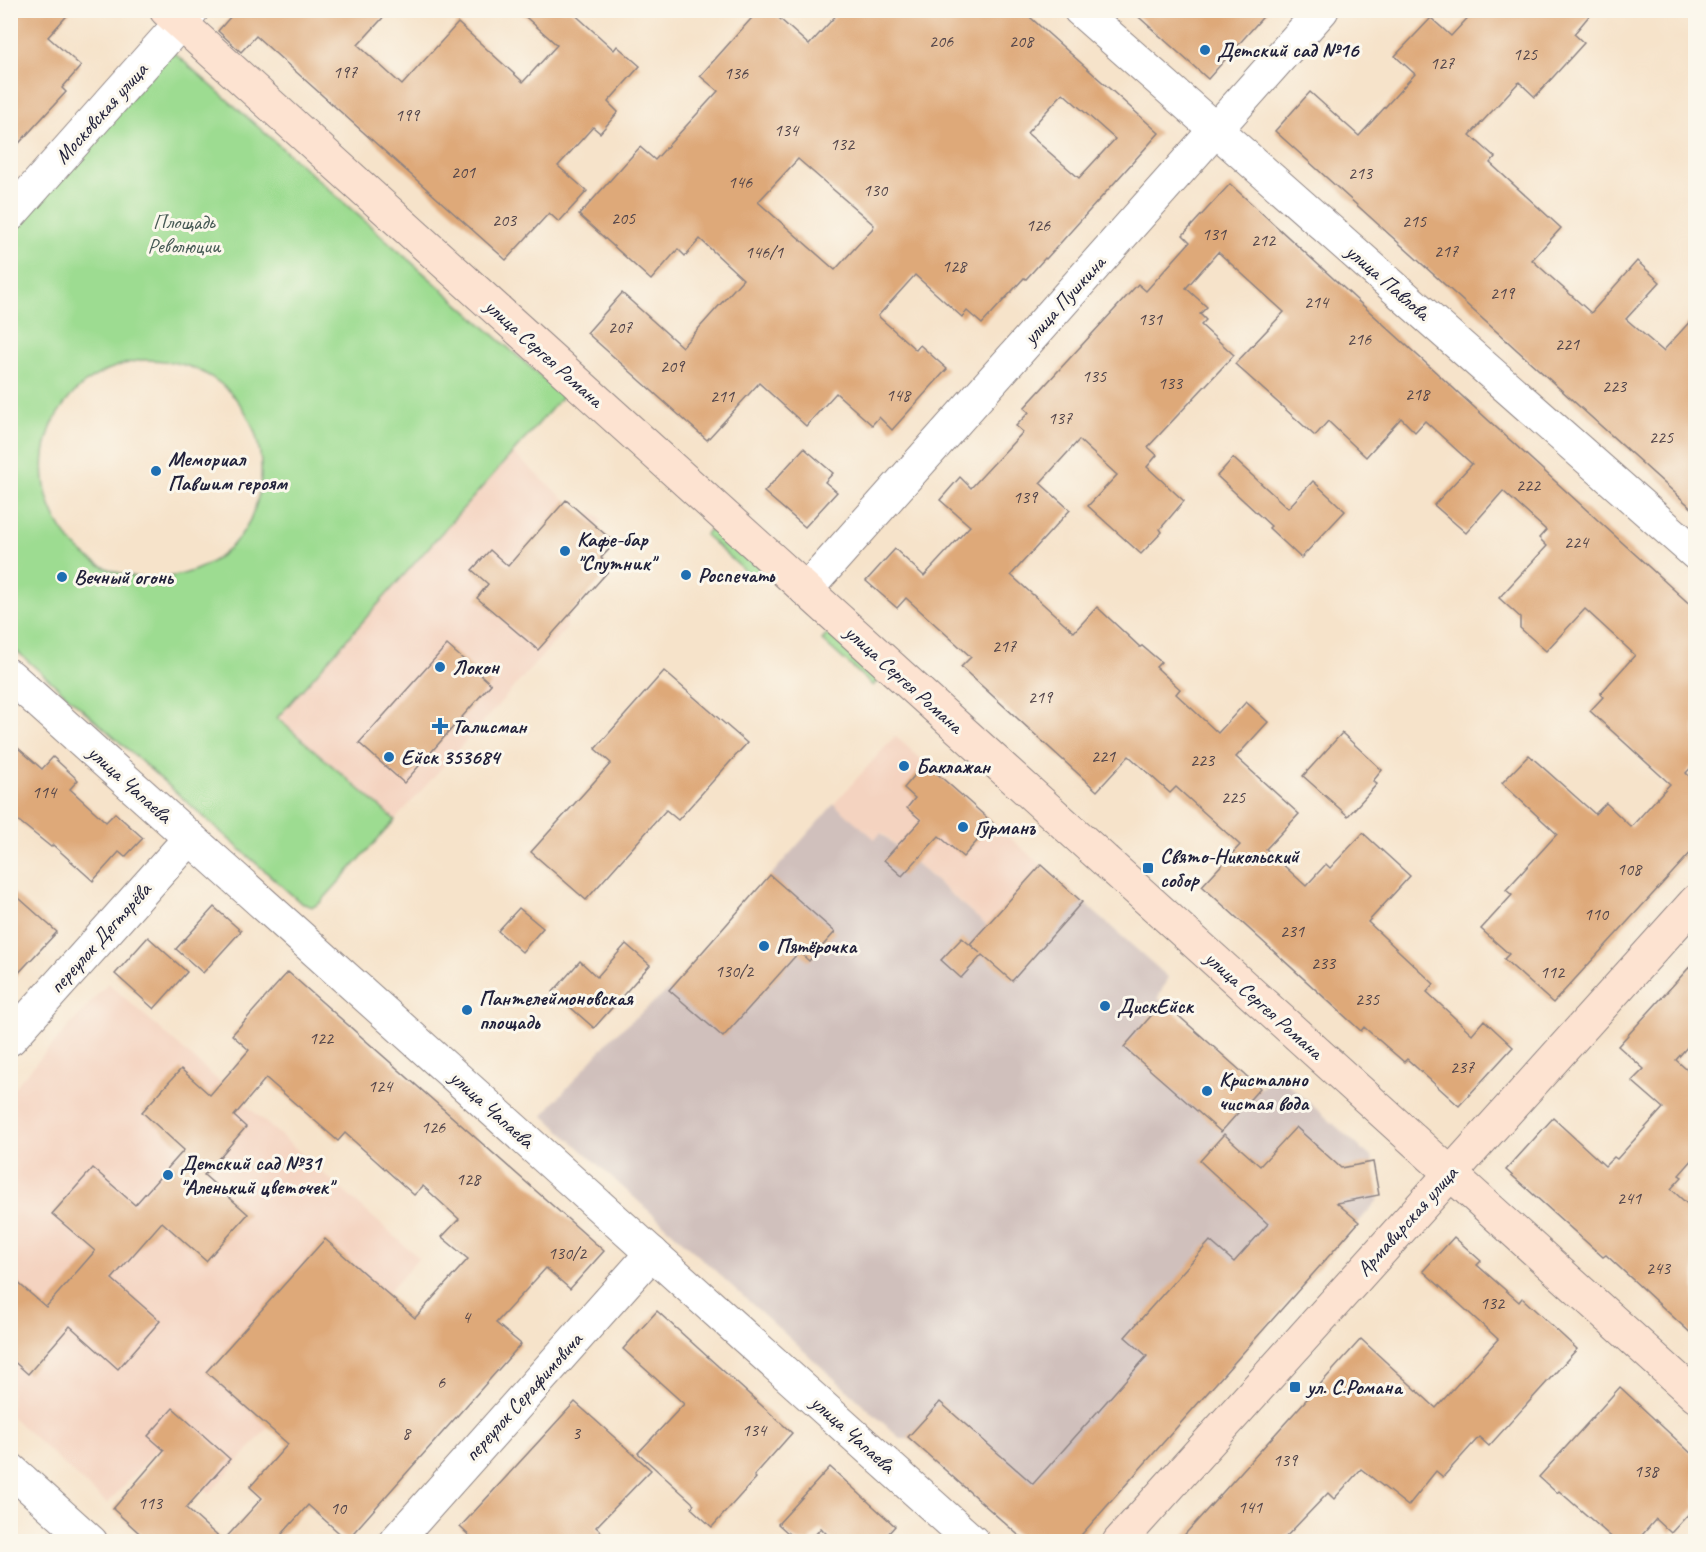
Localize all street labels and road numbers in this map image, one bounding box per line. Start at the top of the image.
street label: Московская улица [49,56,154,169]
street label: улица Павлова [1339,237,1437,327]
street label: улица Пушкина [1016,248,1112,351]
street label: улица Сергея Романа [478,292,610,414]
street label: улица Сергея Романа [838,618,970,740]
street label: улица Чапаева [81,738,179,830]
street label: переулок Дегтярёва [43,876,158,999]
street label: улица Сергея Романа [1198,944,1330,1066]
street label: улица Чапаева [443,1063,541,1155]
street label: Армавирская улица [1351,1159,1464,1281]
street label: переулок Серафимовича [458,1326,589,1467]
street label: улица Чапаева [804,1388,902,1480]

